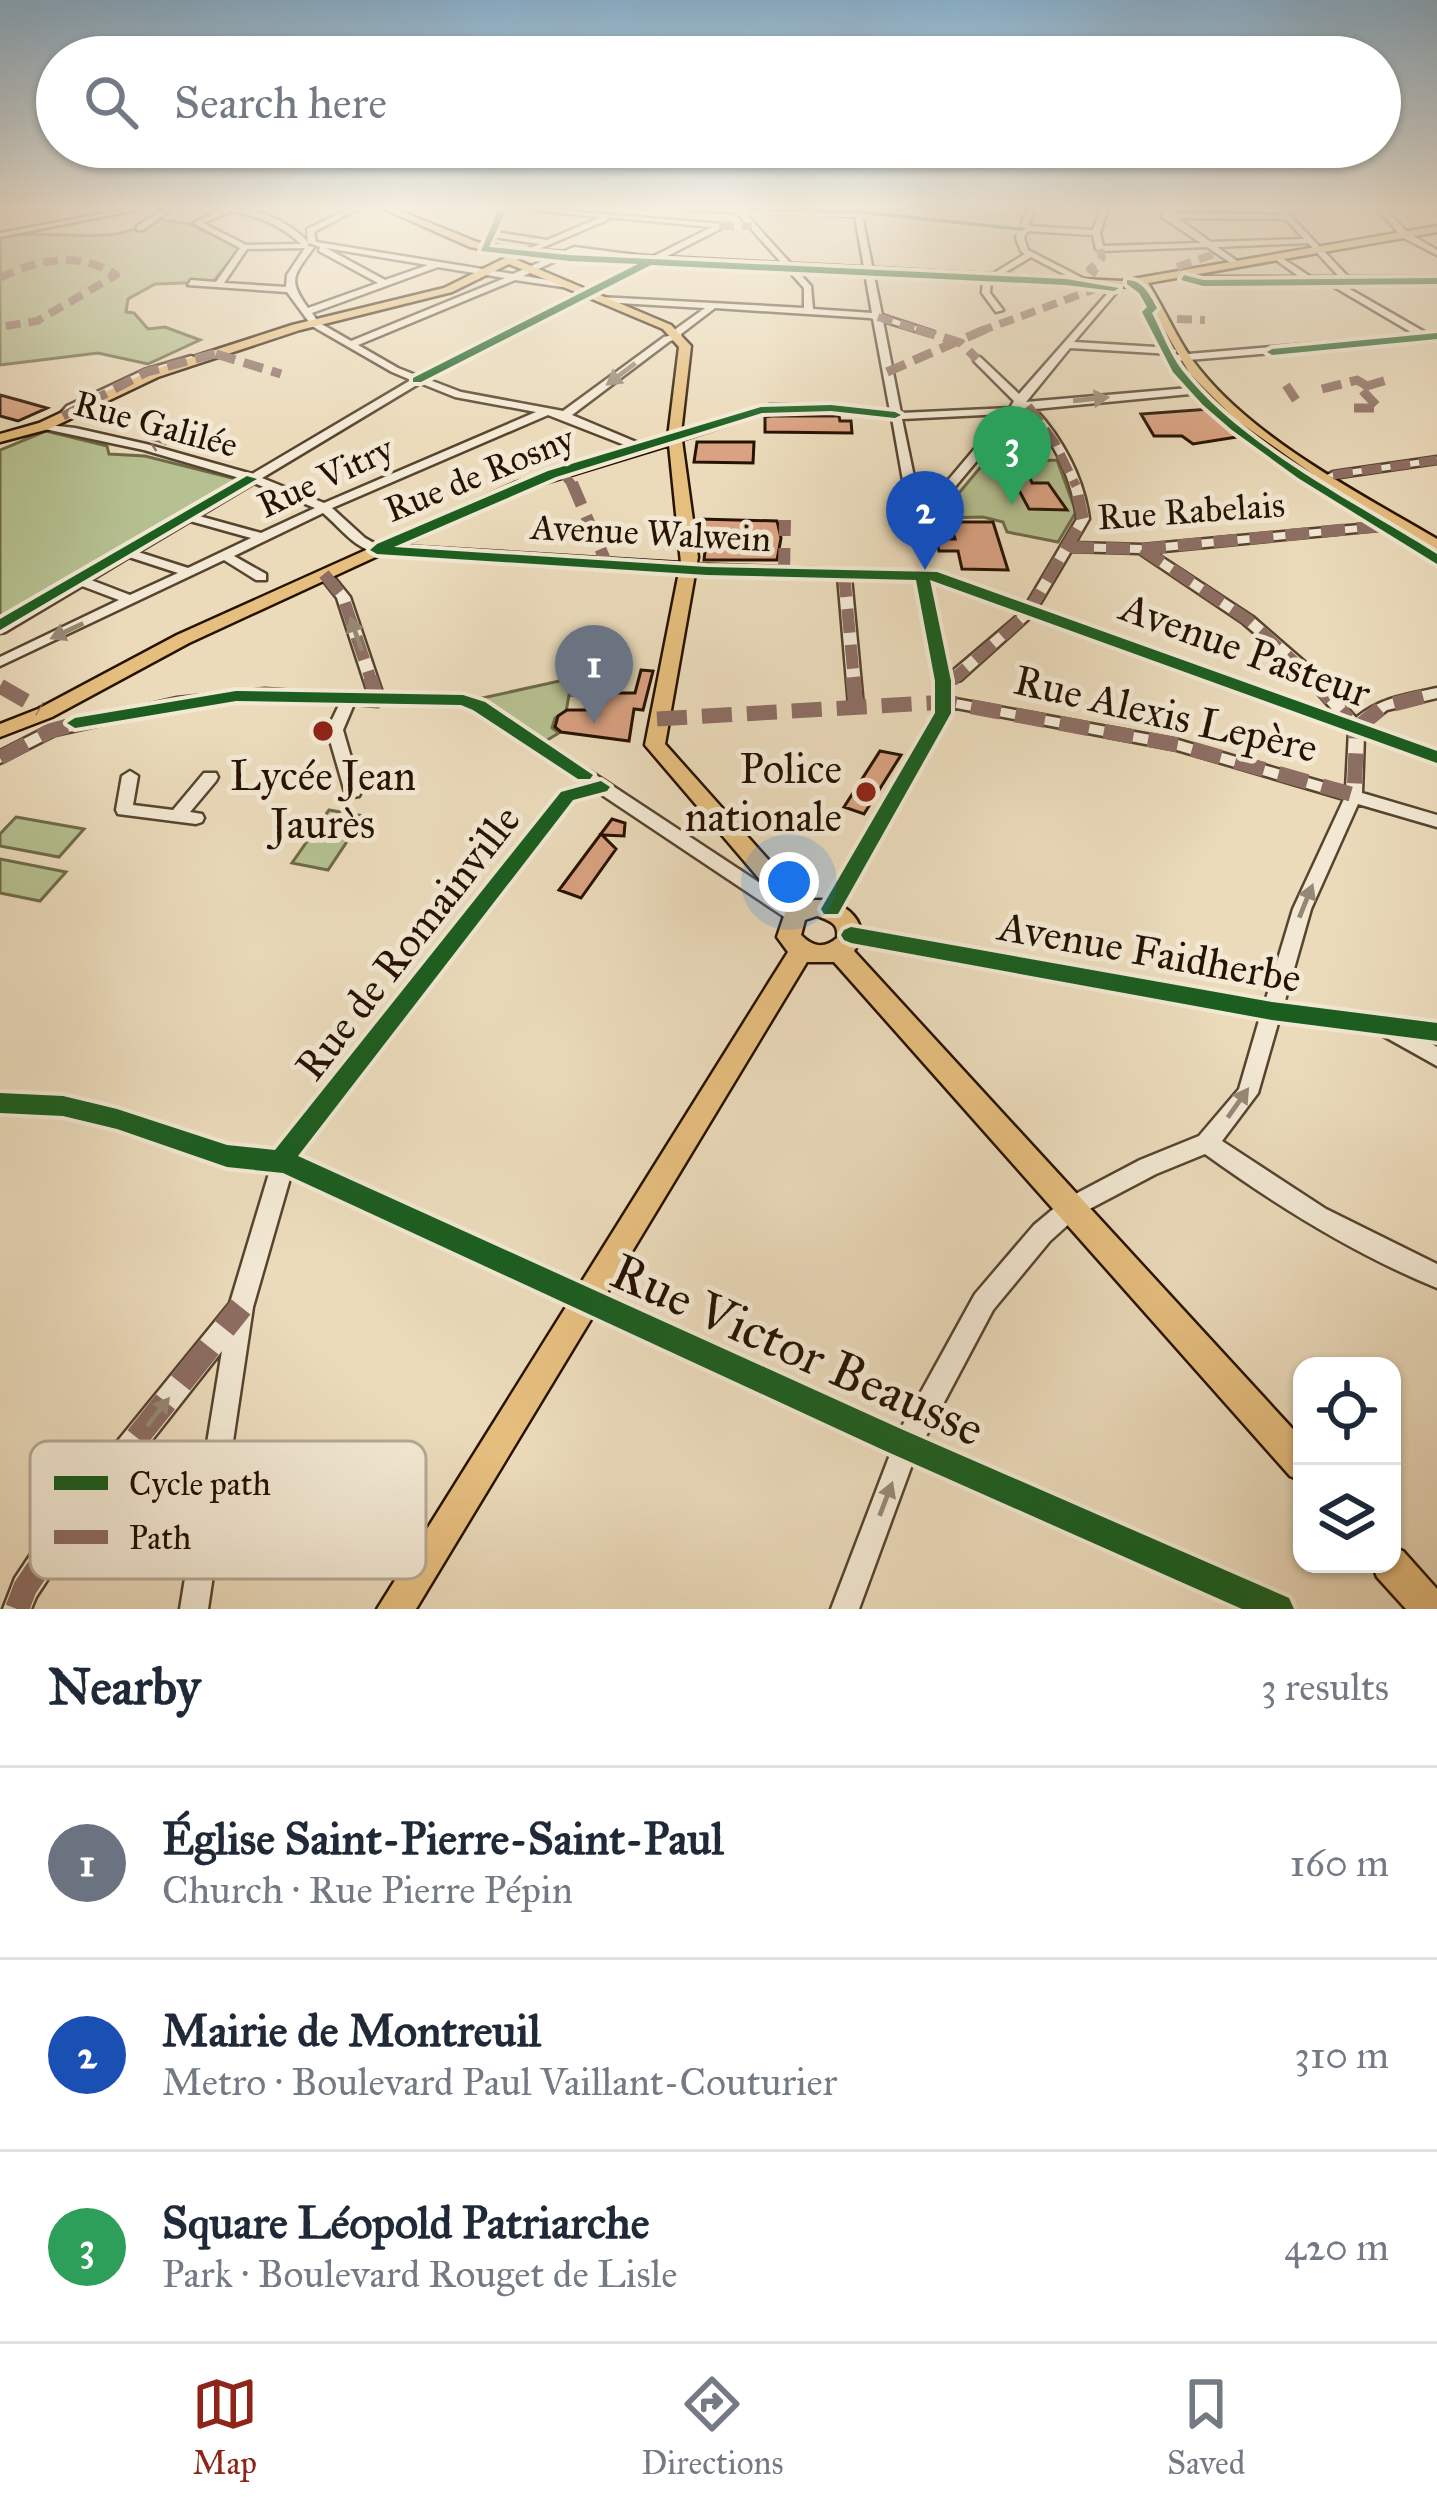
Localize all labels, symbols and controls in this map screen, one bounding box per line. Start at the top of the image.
search box [36,36,1401,168]
icon: search [78,69,144,135]
text: Search here [174,75,387,130]
one-way arrow [605,361,637,385]
street label: Rue Galilée [69,381,242,467]
one-way arrow [1073,389,1110,408]
pin: 3 [973,406,1051,505]
street label: Rue de Rosny [378,416,581,532]
street label: Rue Vitry [251,426,401,527]
pin: 2 [886,471,964,570]
street label: Rue Rabelais [1096,482,1286,539]
street label: Avenue Walwein [528,505,772,561]
street label: Avenue Pasteur [1112,580,1378,719]
one-way arrow [346,616,364,652]
one-way arrow [49,621,84,641]
pin: 1 [555,625,633,724]
street label: Rue Alexis Lepère [1009,654,1322,774]
marker: Lycée Jean Jaurès [310,718,336,744]
place label: Police nationale [685,743,842,843]
place label: Lycée Jean Jaurès [230,750,416,850]
marker: Police nationale [853,779,879,805]
street label: Rue de Romainville [284,795,531,1091]
your location [759,852,819,912]
one-way arrow [1298,882,1317,918]
street label: Avenue Faidherbe [993,899,1305,1004]
one-way arrow [1226,1087,1249,1119]
street label: Rue Victor Beausse [601,1240,994,1460]
map controls [1293,1357,1401,1573]
button: locate [1293,1357,1401,1465]
one-way arrow [145,1396,170,1427]
legend [30,1441,426,1579]
text: Cycle path [129,1464,271,1504]
button: layers [1293,1465,1401,1573]
one-way arrow [877,1481,896,1517]
text: Path [129,1518,191,1558]
text: Nearby [48,1656,200,1718]
text: 3 results [1261,1663,1389,1711]
text: Église Saint-Pierre-Saint-Paul [162,1811,724,1866]
text: 1 [79,1839,95,1887]
text: 160 m [1290,1839,1389,1887]
text: Church · Rue Pierre Pépin [162,1866,573,1914]
text: Mairie de Montreuil [162,2003,541,2058]
text: 2 [77,2031,97,2079]
text: 310 m [1294,2031,1389,2079]
text: Metro · Boulevard Paul Vaillant-Couturier [162,2058,837,2106]
text: Square Léopold Patriarche [162,2195,650,2250]
text: 3 [79,2223,95,2271]
text: 420 m [1284,2223,1389,2271]
text: Park · Boulevard Rouget de Lisle [162,2250,677,2298]
tab: Map [192,2371,258,2483]
tab: Directions [641,2371,783,2483]
tab: Saved [1167,2371,1245,2483]

